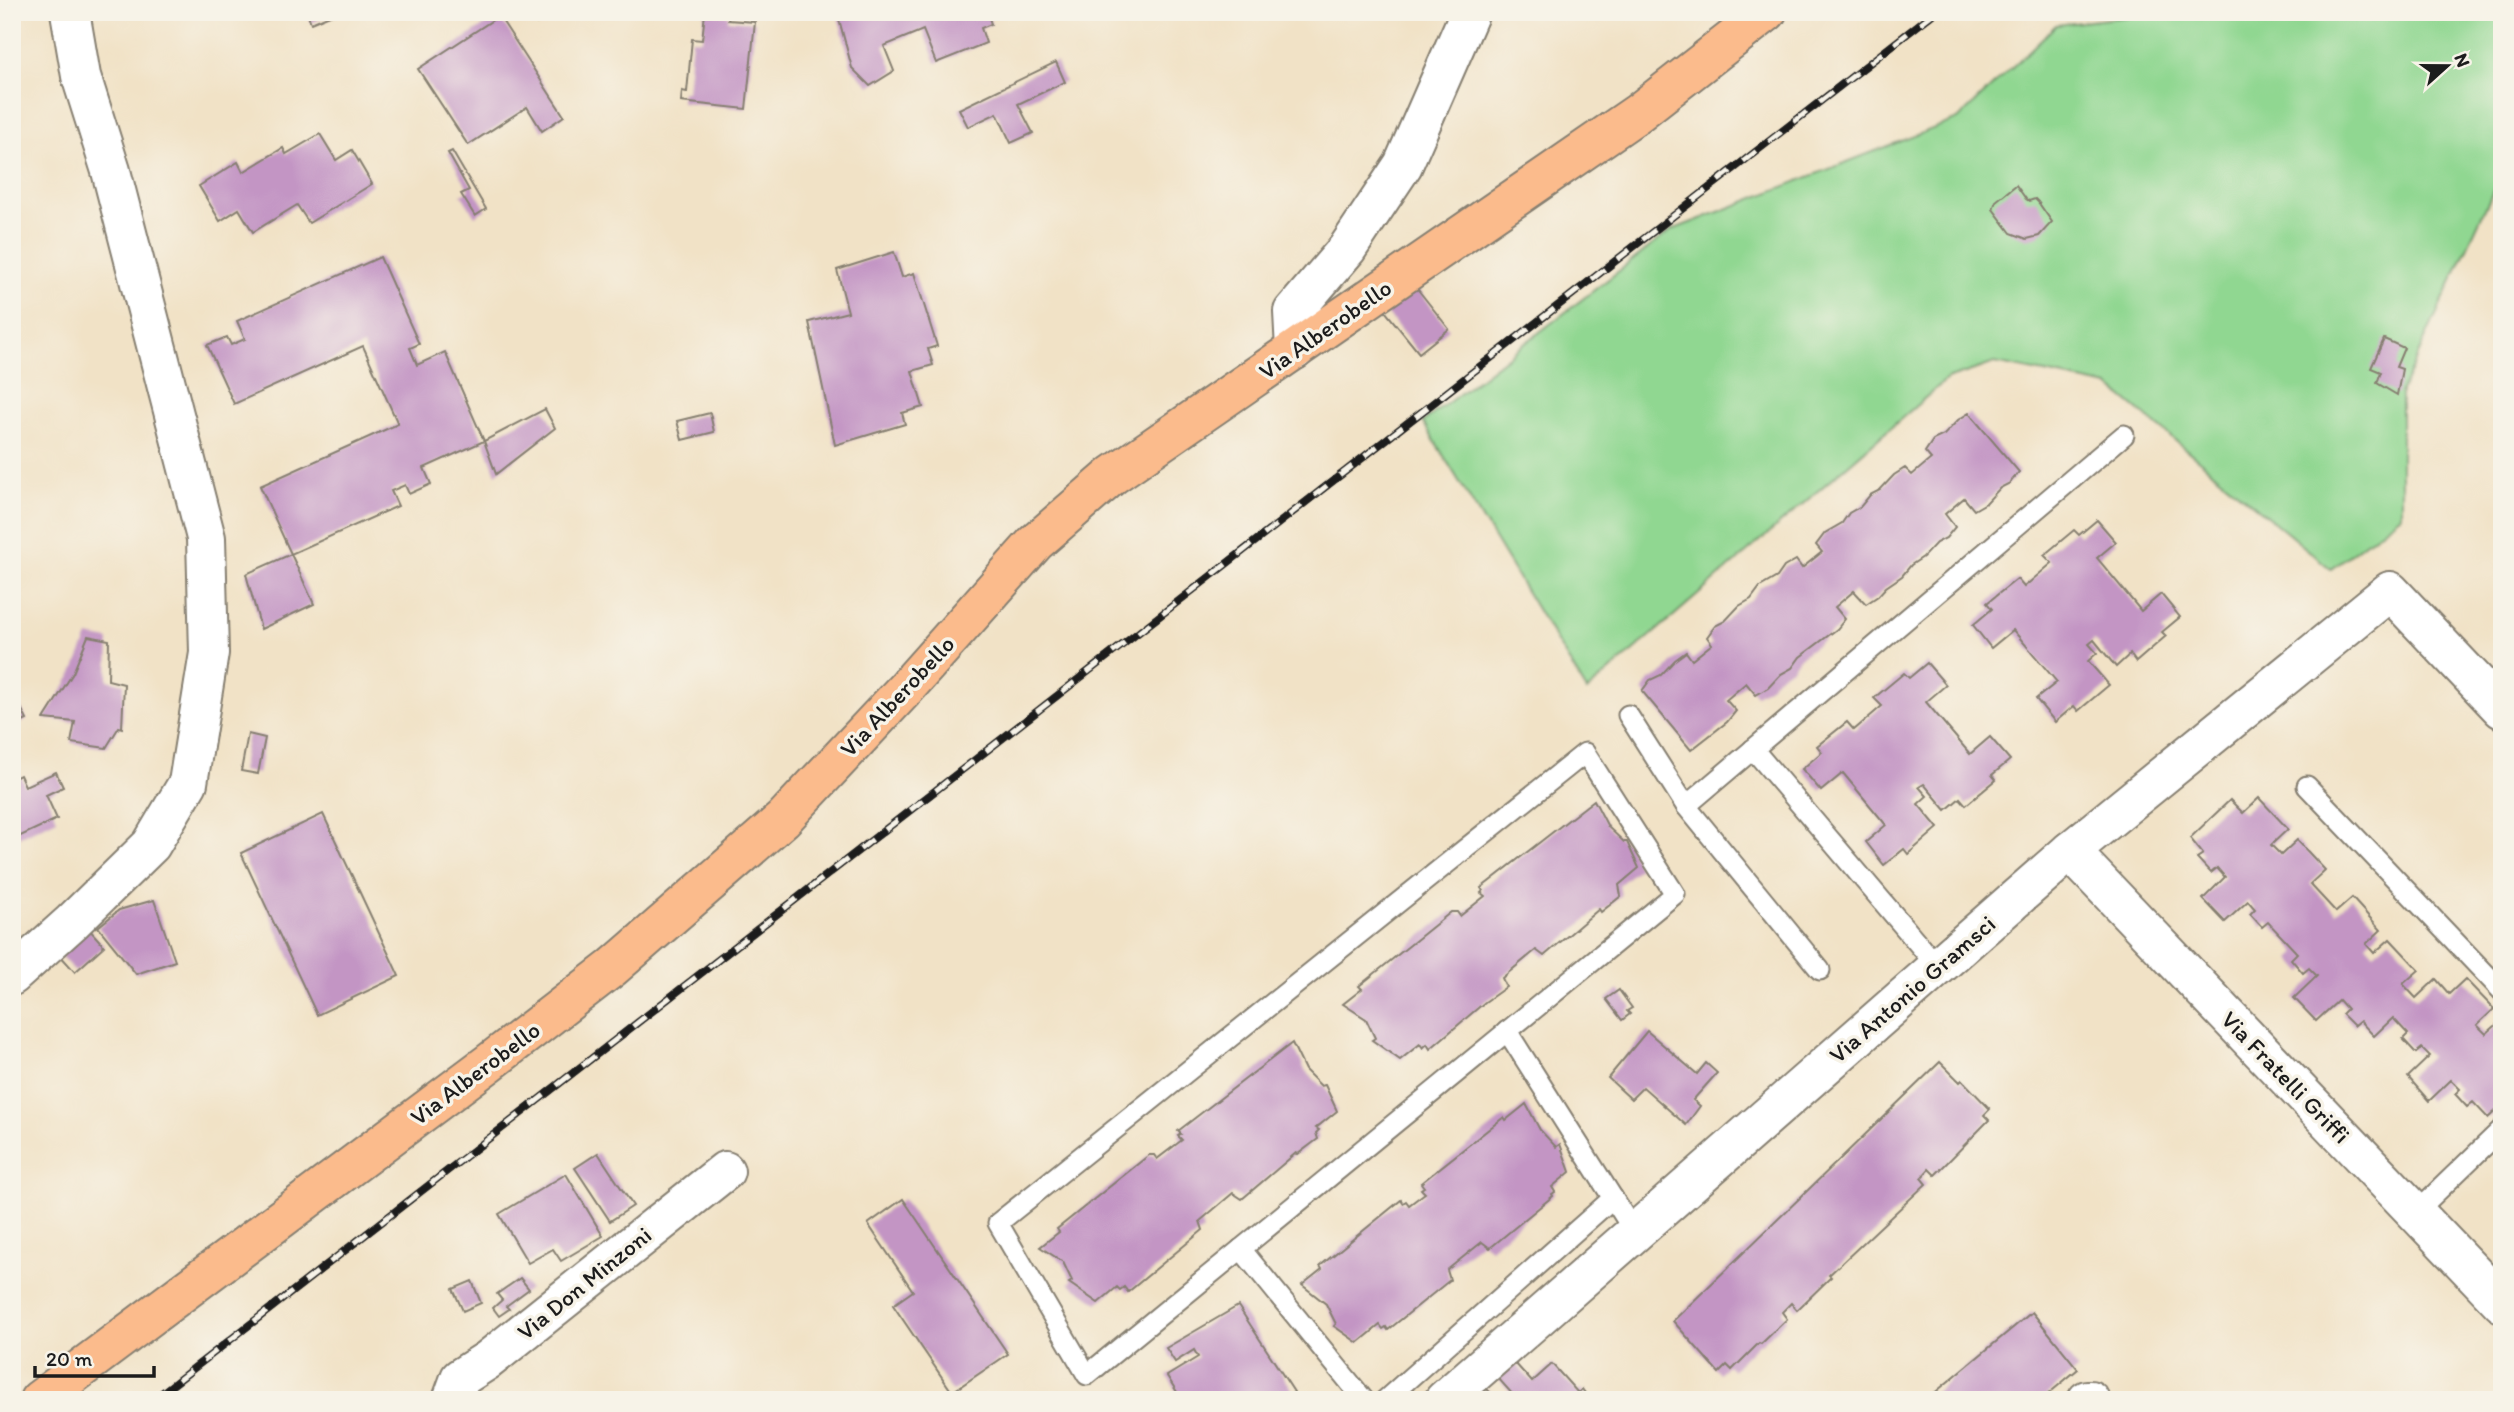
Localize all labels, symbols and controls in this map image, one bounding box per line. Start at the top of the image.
north arrow [2412,32,2482,102]
text: N [2449,50,2475,70]
street label: Via Alberobello [1253,273,1397,385]
street label: Via Alberobello [833,629,961,763]
street label: Via Antonio Gramsci [1823,909,2001,1069]
street label: Via Fratelli Griffi [2216,1005,2356,1149]
street label: Via Alberobello [404,1015,546,1131]
street label: Via Don Minzoni [511,1220,657,1346]
scale bar [35,1335,154,1379]
text: 20 m [46,1346,93,1371]

